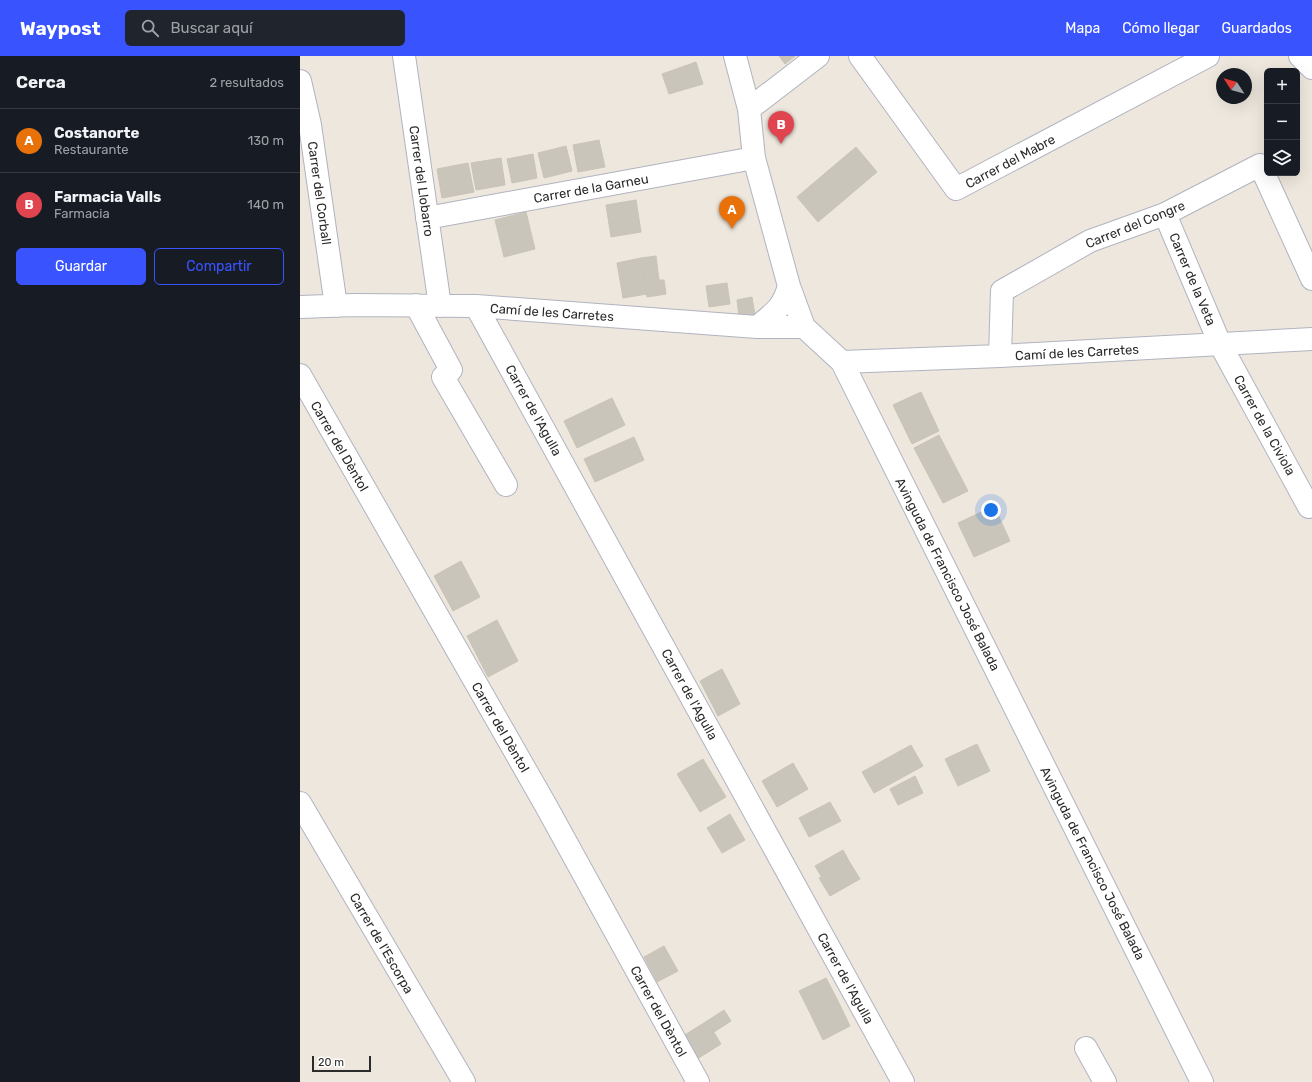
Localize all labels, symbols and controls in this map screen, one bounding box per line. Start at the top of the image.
search box [125,10,405,46]
text: Waypost [20,17,101,40]
icon: search [139,17,161,39]
text: Buscar aquí [171,19,253,37]
text: Mapa [1065,20,1100,37]
text: Cómo llegar [1122,20,1200,37]
text: Guardados [1222,20,1292,37]
north arrow [1216,68,1252,104]
map controls [1264,68,1300,176]
button: + [1264,68,1300,104]
text: Cerca [16,72,66,92]
text: 2 resultados [209,75,284,90]
button: − [1264,104,1300,140]
pin: B [768,111,794,144]
text: Costanorte [54,124,139,142]
street label: Carrer del Llobarro [406,125,437,238]
street label: Carrer del Mabre [963,131,1058,191]
text: A [24,133,34,148]
text: 130 m [248,133,284,148]
street label: Carrer del Corball [305,140,334,246]
button: layers [1264,140,1300,176]
text: Restaurante [54,142,129,157]
street label: Carrer de la Garneu [532,171,650,206]
text: Farmacia Valls [54,188,161,206]
pin: A [719,196,745,229]
text: B [24,197,34,212]
text: 140 m [247,197,284,212]
street label: Carrer del Congre [1083,198,1187,252]
text: Farmacia [54,206,110,221]
street label: Carrer de la Veta [1166,231,1219,328]
button: Guardar [16,248,146,285]
button: Compartir [154,248,284,285]
street label: Camí de les Carretes [490,301,615,324]
street label: Camí de les Carretes [1015,342,1140,363]
street label: Carrer de l'Agulla [501,362,565,459]
street label: Carrer de la Civiola [1231,372,1298,478]
street label: Carrer del Dèntol [308,398,372,494]
street label: Avinguda de Francisco José Balada [891,475,1003,674]
your location [981,500,1001,520]
street label: Carrer de l'Agulla [657,646,721,743]
street label: Carrer del Dèntol [469,679,533,775]
street label: Avinguda de Francisco José Balada [1036,764,1148,963]
street label: Carrer de l'Escorpa [347,890,417,996]
street label: Carrer de l'Agulla [813,930,877,1027]
street label: Carrer del Dèntol [627,963,690,1059]
scale bar [312,1054,371,1073]
text: 20 m [318,1056,344,1069]

